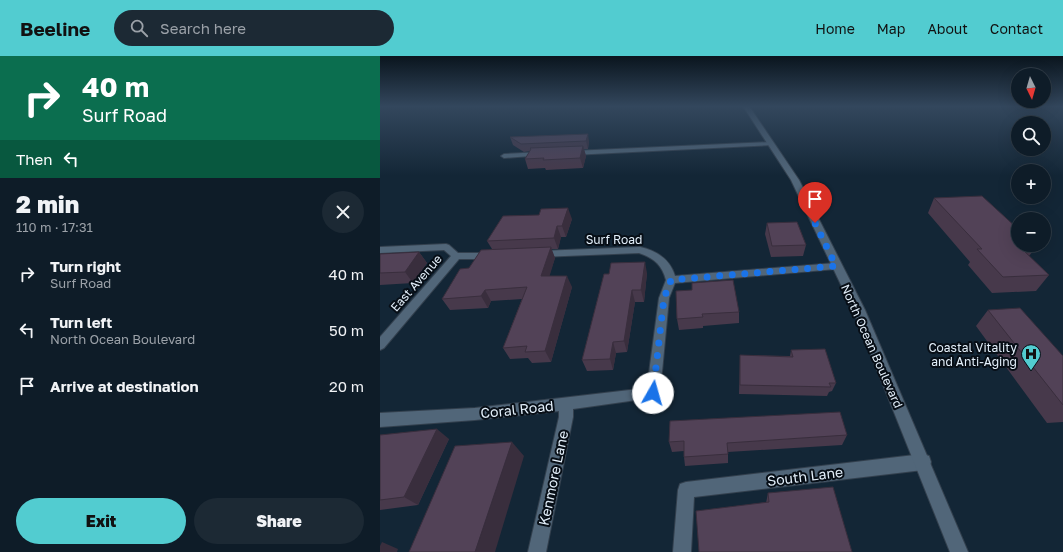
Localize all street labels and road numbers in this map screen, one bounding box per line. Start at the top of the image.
street label: Surf Road [586,232,642,247]
street label: East Avenue [387,251,445,315]
street label: North Ocean Boulevard [838,282,906,410]
street label: Coral Road [480,397,554,421]
street label: Kenmore Lane [535,429,571,527]
street label: South Lane [766,463,844,489]

